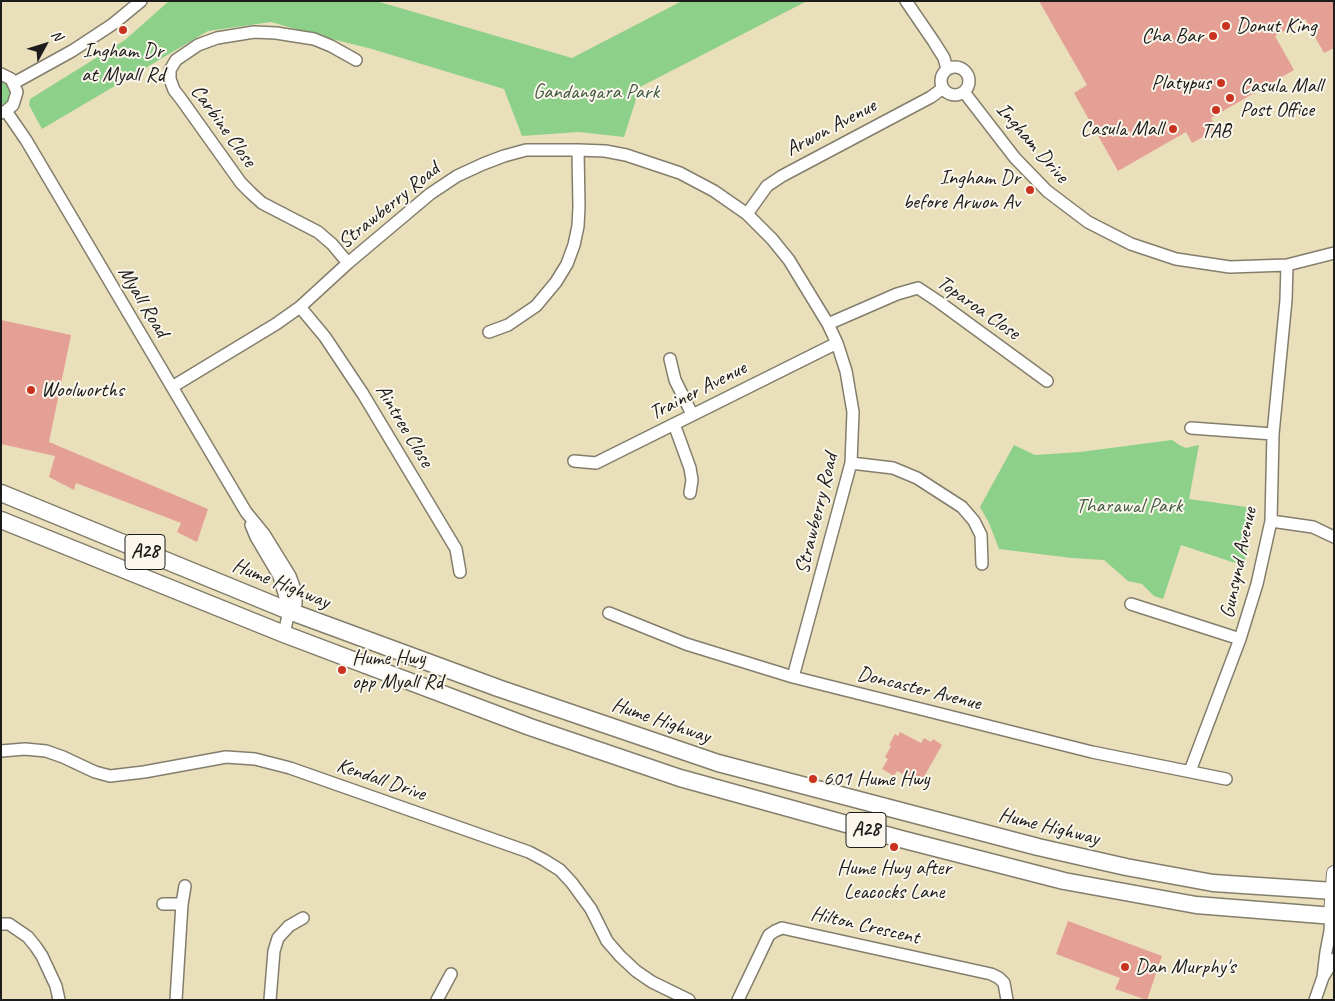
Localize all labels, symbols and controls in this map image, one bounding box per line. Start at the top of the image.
place label: Donut King [1236,13,1317,39]
north arrow [20,20,70,70]
marker: Donut King [1220,20,1232,32]
place label: Cha Bar [1141,23,1203,49]
marker: Ingham Dr at Myall Rd [117,24,129,36]
text: N [48,27,66,44]
marker: Cha Bar [1207,30,1219,42]
place label: Ingham Dr at Myall Rd [81,38,165,88]
place label: Platypus [1151,70,1211,96]
place label: Casula Mall Post Office [1240,73,1323,123]
marker: Platypus [1215,77,1227,89]
park label: Gandangara Park [533,79,659,105]
street label: Carbine Close [185,80,261,172]
marker: Casula Mall Post Office [1224,92,1236,104]
street label: Arwon Avenue [781,94,881,162]
street label: Ingham Drive [990,98,1074,188]
marker: TAB [1210,104,1222,116]
place label: Casula Mall [1080,116,1163,142]
place label: TAB [1201,118,1231,144]
marker: Casula Mall [1167,123,1179,135]
street label: Strawberry Road [333,157,445,255]
place label: Ingham Dr before Arwon Av [903,165,1020,215]
marker: Ingham Dr before Arwon Av [1024,184,1036,196]
street label: Myall Road [112,262,174,342]
street label: Toparoa Close [932,270,1024,346]
street label: Trainer Avenue [645,356,751,426]
place label: Woolworths [41,377,124,403]
street label: Aintree Close [369,380,439,472]
marker: Woolworths [25,384,37,396]
street label: Strawberry Road [790,451,844,577]
park label: Tharawal Park [1076,493,1182,519]
street label: Gunsynd Avenue [1215,505,1263,621]
road number: A28 [125,534,165,570]
street label: Hume Highway [229,553,333,615]
place label: Hume Hwy opp Myall Rd [352,645,443,695]
street label: Doncaster Avenue [854,661,984,717]
marker: Hume Hwy opp Myall Rd [336,664,348,676]
street label: Hume Highway [608,692,714,750]
street label: Kendall Drive [333,753,429,807]
place label: 601 Hume Hwy [823,766,930,792]
marker: 601 Hume Hwy [807,773,819,785]
street label: Hume Highway [996,802,1102,852]
road number: A28 [846,812,886,848]
marker: Hume Hwy after Leacocks Lane [888,841,900,853]
place label: Hume Hwy after Leacocks Lane [837,855,951,905]
street label: Hilton Crescent [808,901,922,951]
place label: Dan Murphy's [1135,954,1235,980]
marker: Dan Murphy's [1119,961,1131,973]

